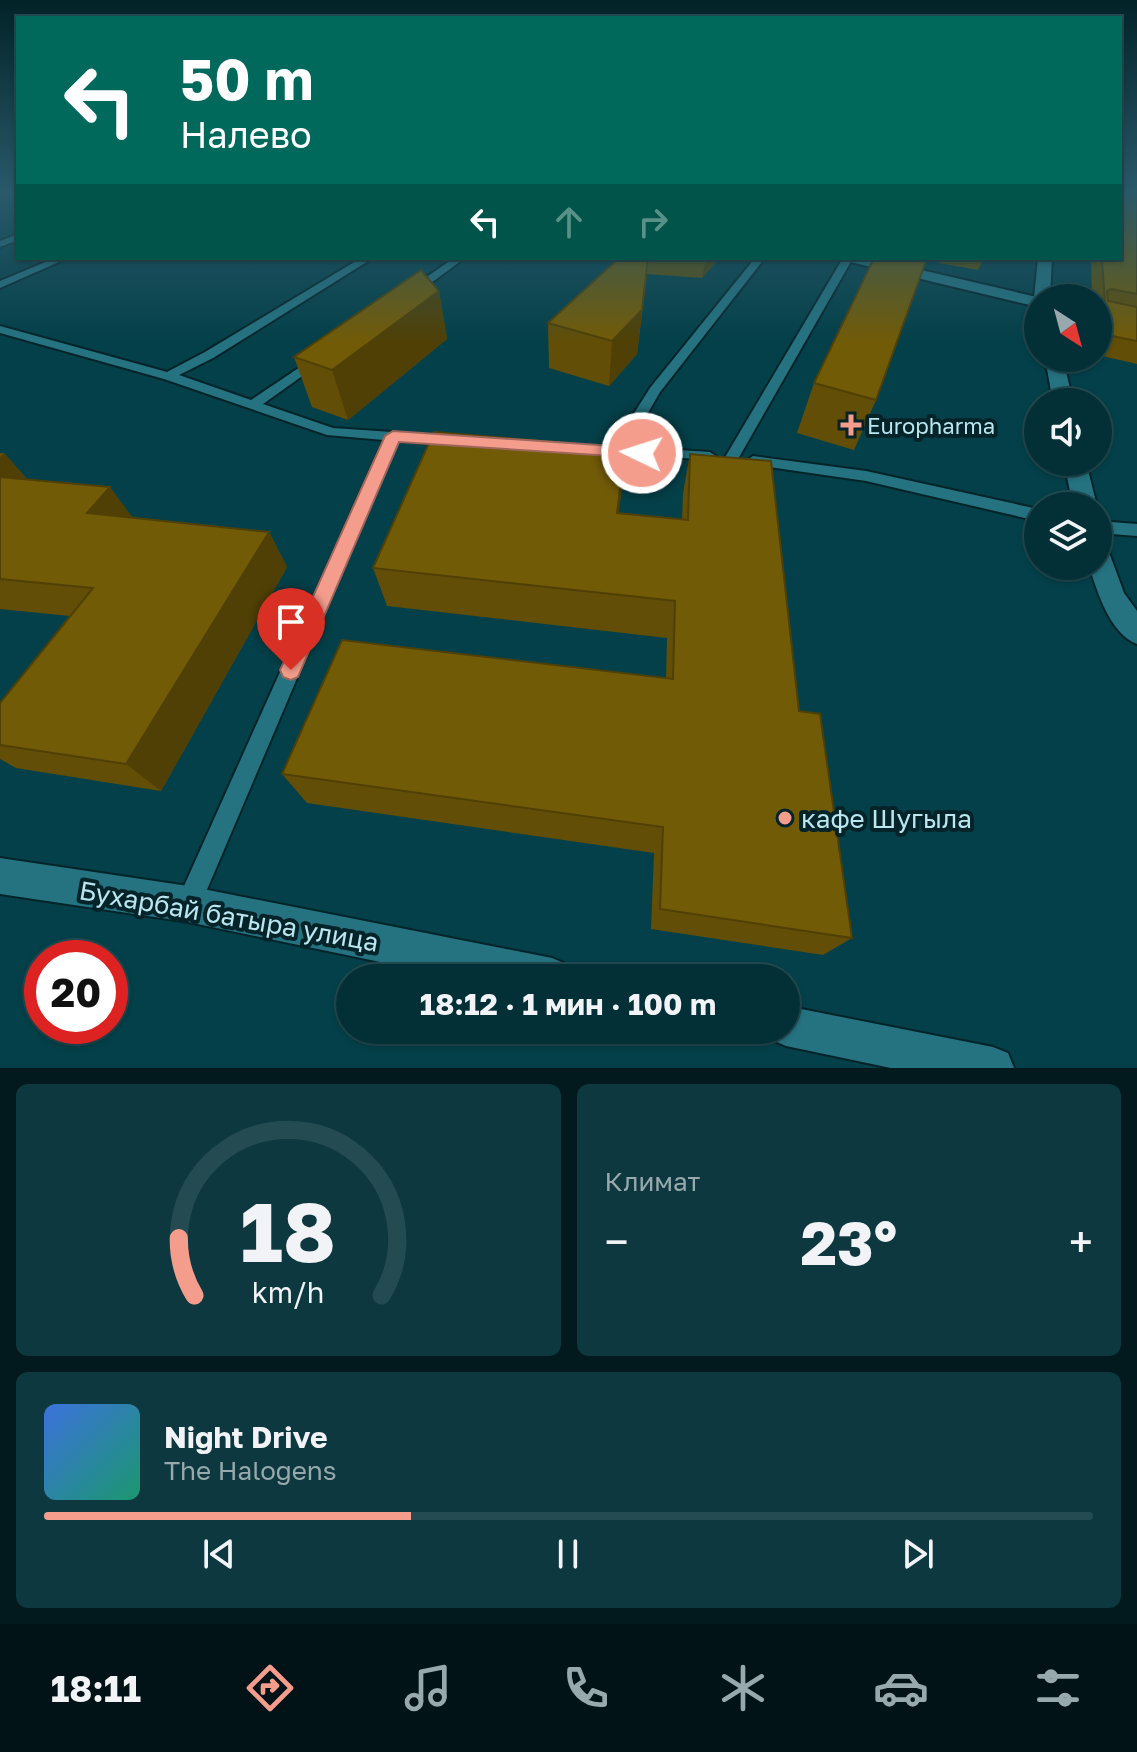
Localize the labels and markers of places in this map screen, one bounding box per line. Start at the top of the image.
place label: Europharma [867,412,995,439]
marker: Europharma [842,416,860,434]
pin [257,588,325,670]
place label: кафе Шугыла [801,803,972,834]
marker: кафе Шугыла [776,809,794,827]

